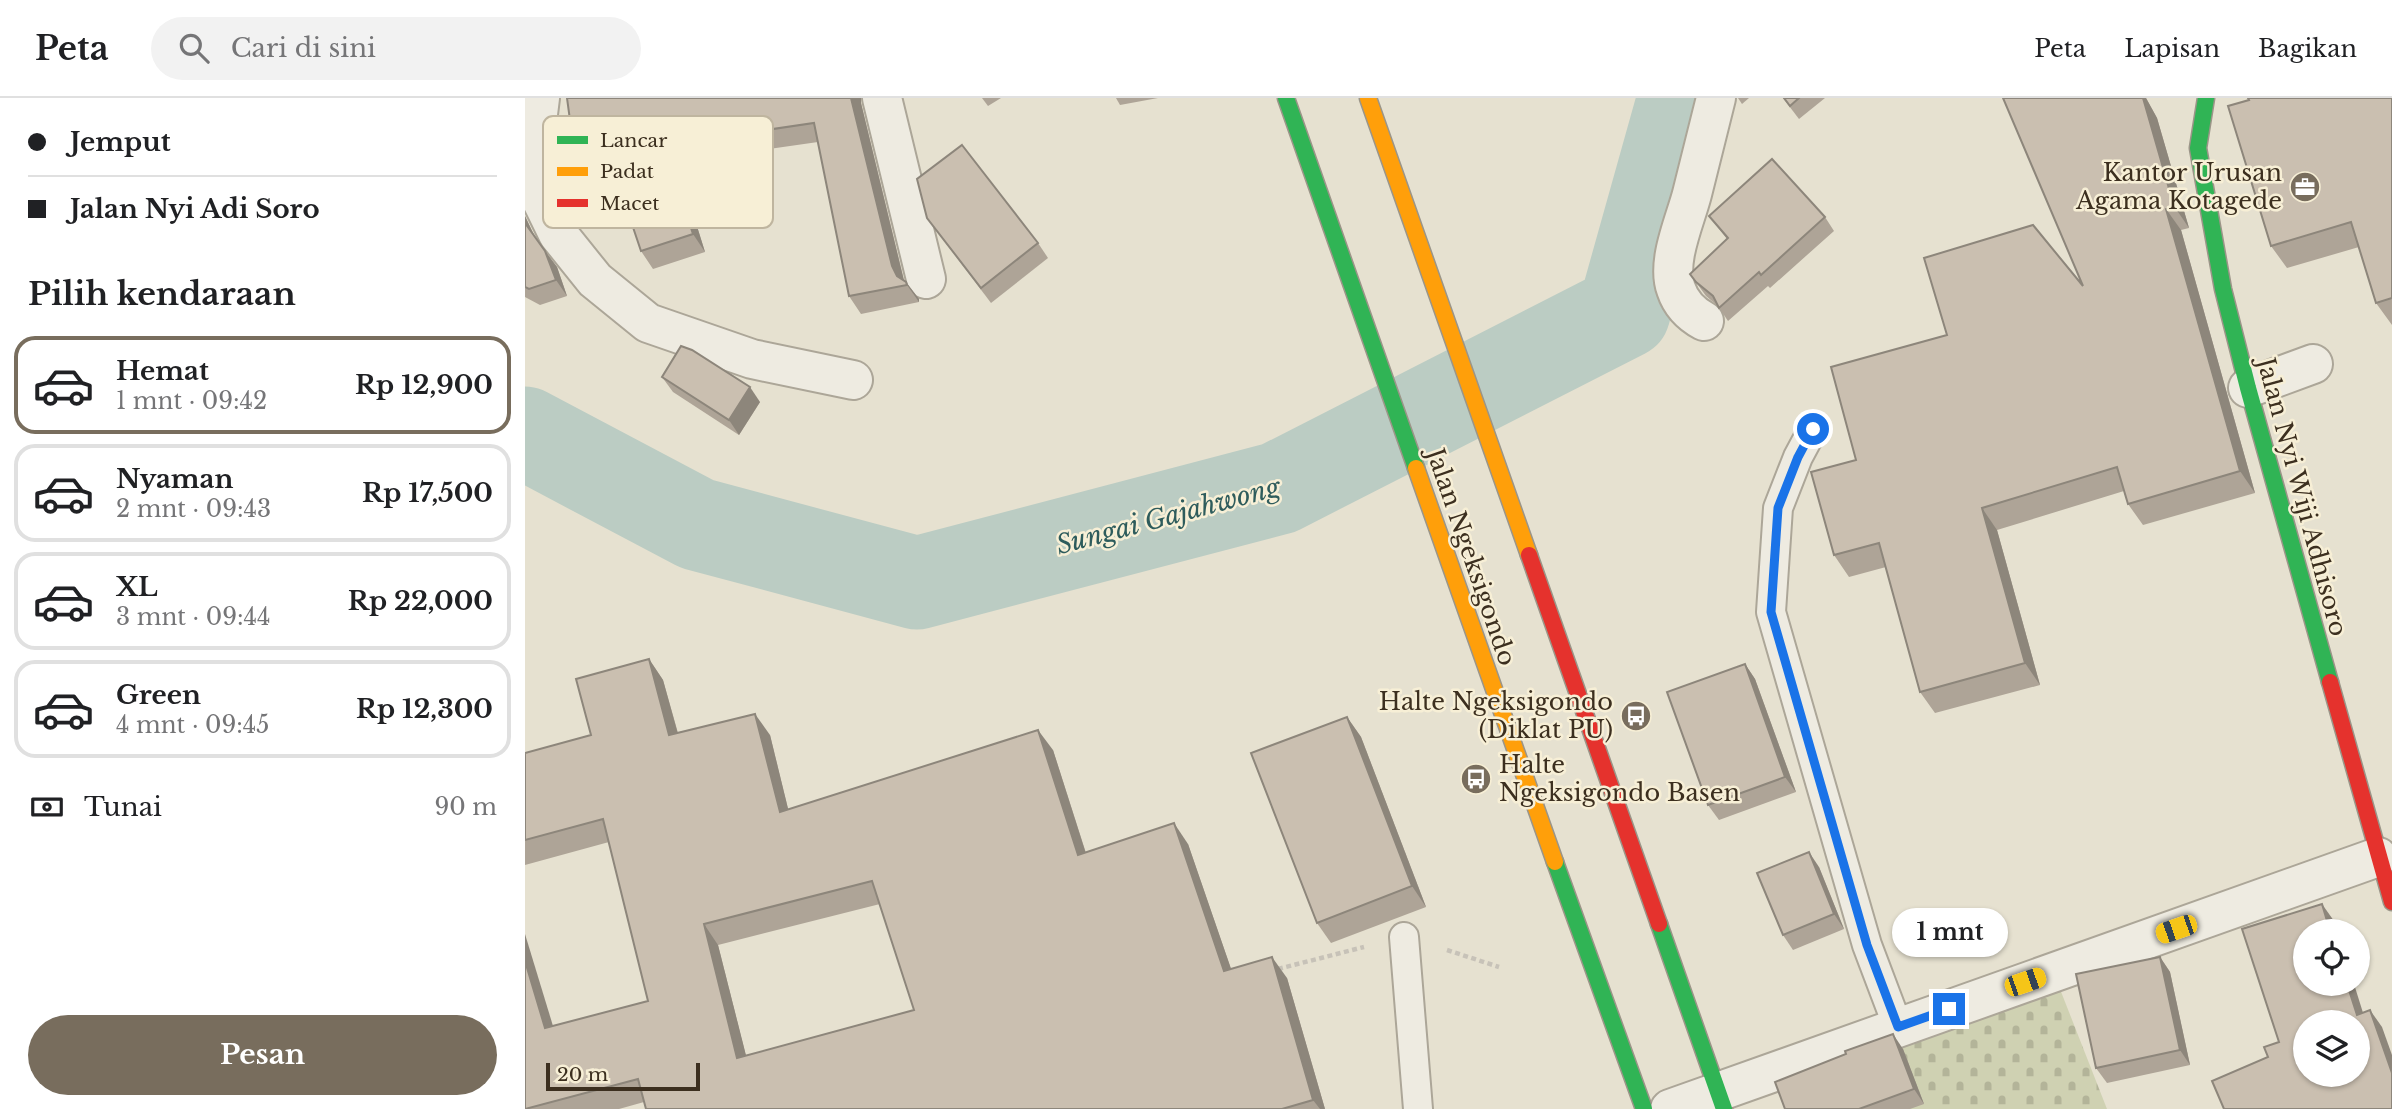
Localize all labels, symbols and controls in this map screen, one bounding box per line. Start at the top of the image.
search box [151,17,641,80]
text: Peta [35,28,109,69]
icon: search [175,29,213,67]
text: Cari di sini [231,32,376,64]
text: Peta [2034,34,2086,63]
text: Lapisan [2124,34,2220,63]
text: Bagikan [2258,34,2357,63]
legend [543,116,773,228]
text: Jemput [70,126,171,158]
text: Lancar [600,129,667,152]
place label: Kantor Urusan Agama Kotagede [2075,158,2282,215]
text: Padat [600,160,655,183]
office icon: Kantor Urusan Agama Kotagede [2288,170,2322,204]
text: Macet [600,192,660,215]
text: Jalan Nyi Adi Soro [70,193,320,225]
text: Pilih kendaraan [28,274,296,314]
street label: Jalan Nyi Wiji Adhisoro [2251,352,2354,639]
icon: car [32,354,95,417]
text: Hemat [116,355,209,387]
text: Rp 12,900 [355,369,493,401]
text: 1 mnt · 09:42 [116,387,267,415]
route start [1797,413,1829,445]
street label: Jalan Ngeksigondo [1420,442,1522,669]
icon: car [32,462,95,525]
text: Nyaman [116,463,233,495]
water label: Sungai Gajahwong [1052,470,1285,561]
text: Rp 17,500 [362,477,493,509]
text: 2 mnt · 09:43 [116,495,271,523]
icon: car [32,570,95,633]
text: XL [116,571,158,603]
text: Rp 22,000 [348,585,493,617]
text: 3 mnt · 09:44 [116,603,270,631]
icon: car [32,678,95,741]
text: Green [116,679,201,711]
place label: Halte Ngeksigondo (Diklat PU) [1379,687,1613,744]
text: Rp 12,300 [356,693,493,725]
bus stop icon: Halte Ngeksigondo (Diklat PU) [1619,699,1653,733]
text: 4 mnt · 09:45 [116,711,269,739]
place label: Halte Ngeksigondo Basen [1499,750,1740,807]
bus stop icon: Halte Ngeksigondo Basen [1459,762,1493,796]
icon: cash [28,788,66,826]
text: Tunai [84,791,162,823]
text: 90 m [435,793,497,821]
callout: 1 mnt [1891,908,2007,956]
car [2153,912,2200,946]
text: 1 mnt [1916,918,1984,946]
map controls [2293,919,2370,1087]
button: locate [2293,919,2370,996]
car [2002,965,2049,999]
route end [1933,993,1965,1025]
button: layers [2293,1010,2370,1087]
button: Pesan [28,1015,497,1095]
scale bar [546,1060,700,1092]
text: 20 m [557,1063,608,1086]

